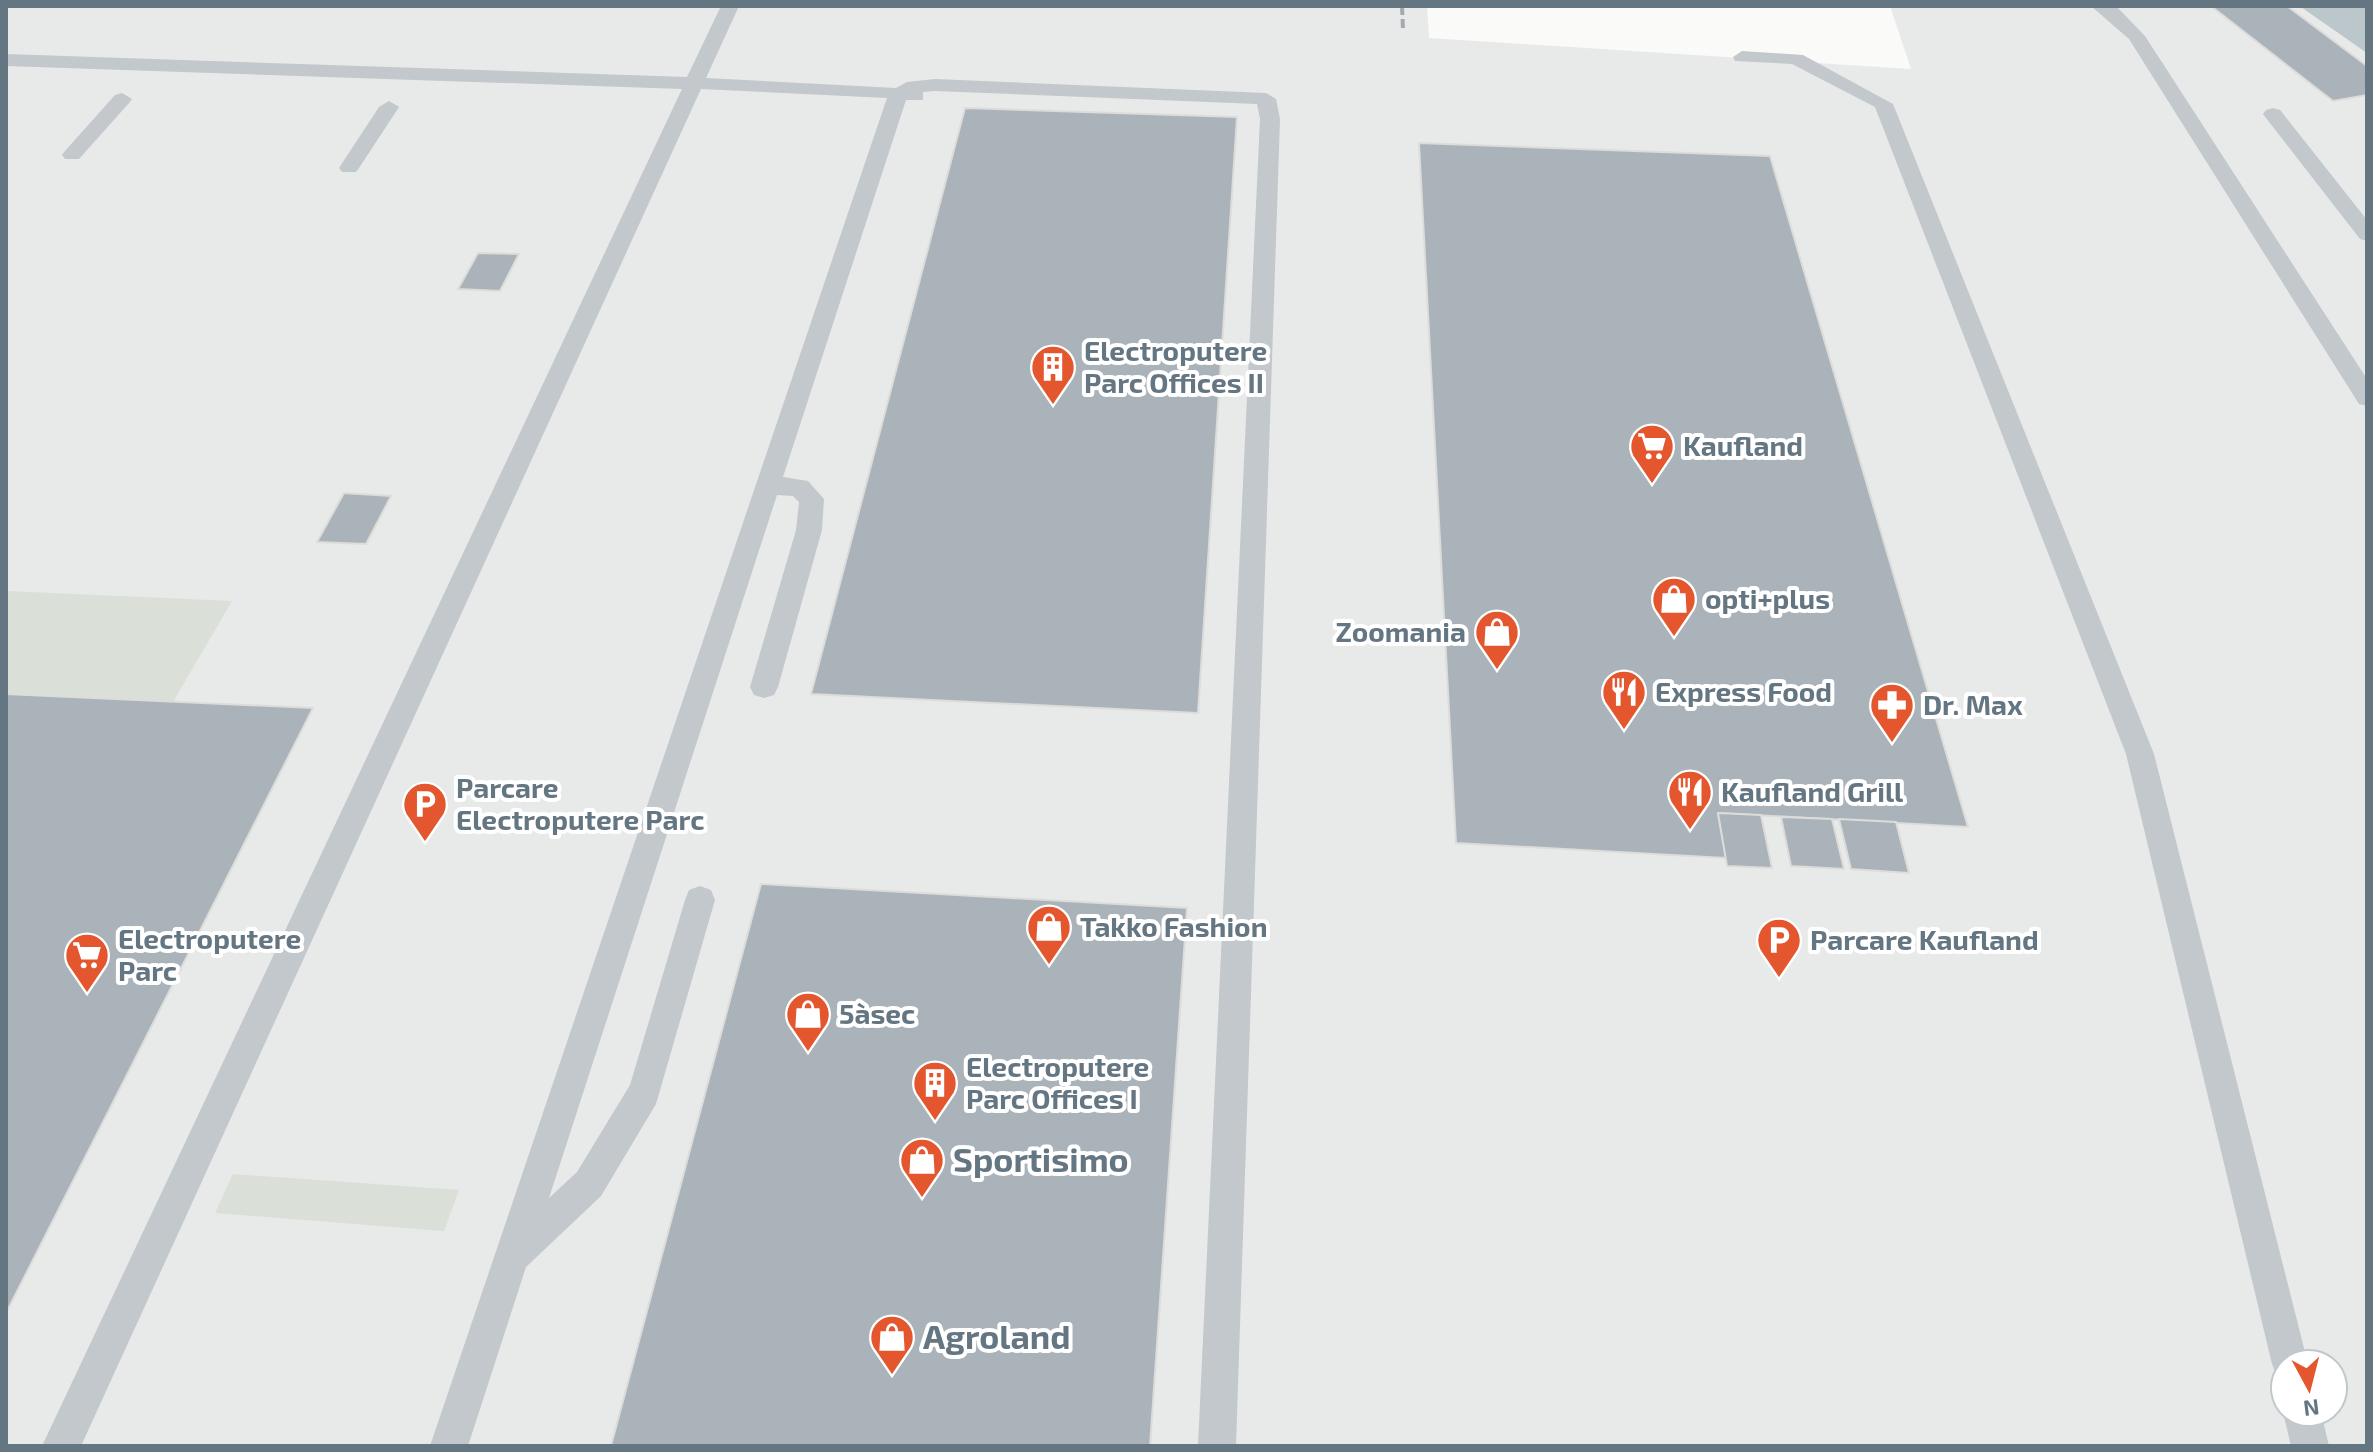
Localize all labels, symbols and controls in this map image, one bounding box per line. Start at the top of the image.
place label: Electroputere Parc Offices II [1084,333,1267,399]
building icon: Electroputere Parc Offices II [1029,343,1077,406]
supermarket icon: Kaufland [1628,422,1676,485]
place label: Kaufland [1683,428,1803,462]
shop icon: opti+plus [1650,575,1698,638]
place label: opti+plus [1705,581,1830,615]
shop icon: Zoomania [1473,608,1521,671]
place label: Zoomania [1335,614,1466,648]
restaurant icon: Express Food [1600,668,1648,731]
place label: Express Food [1655,674,1832,708]
pharmacy icon: Dr. Max [1868,681,1916,744]
place label: Dr. Max [1923,687,2023,721]
restaurant icon: Kaufland Grill [1666,768,1714,831]
place label: Parcare Electroputere Parc [456,770,704,836]
place label: Kaufland Grill [1721,774,1904,808]
parking icon: Parcare Electroputere Parc [401,780,449,843]
shop icon: Takko Fashion [1025,903,1073,966]
place label: Takko Fashion [1080,909,1267,943]
parking icon: Parcare Kaufland [1755,916,1803,979]
place label: Electroputere Parc [118,921,301,987]
place label: Parcare Kaufland [1810,922,2039,956]
supermarket icon: Electroputere Parc [63,931,111,994]
shop icon: 5àsec [784,990,832,1053]
place label: 5àsec [839,996,915,1030]
place label: Electroputere Parc Offices I [966,1049,1149,1115]
building icon: Electroputere Parc Offices I [911,1059,959,1122]
shop icon: Sportisimo [898,1136,946,1199]
place label: Sportisimo [953,1138,1129,1179]
shop icon: Agroland [868,1313,916,1376]
place label: Agroland [923,1315,1071,1356]
north arrow [2269,1348,2349,1428]
text: N [2302,1395,2321,1423]

